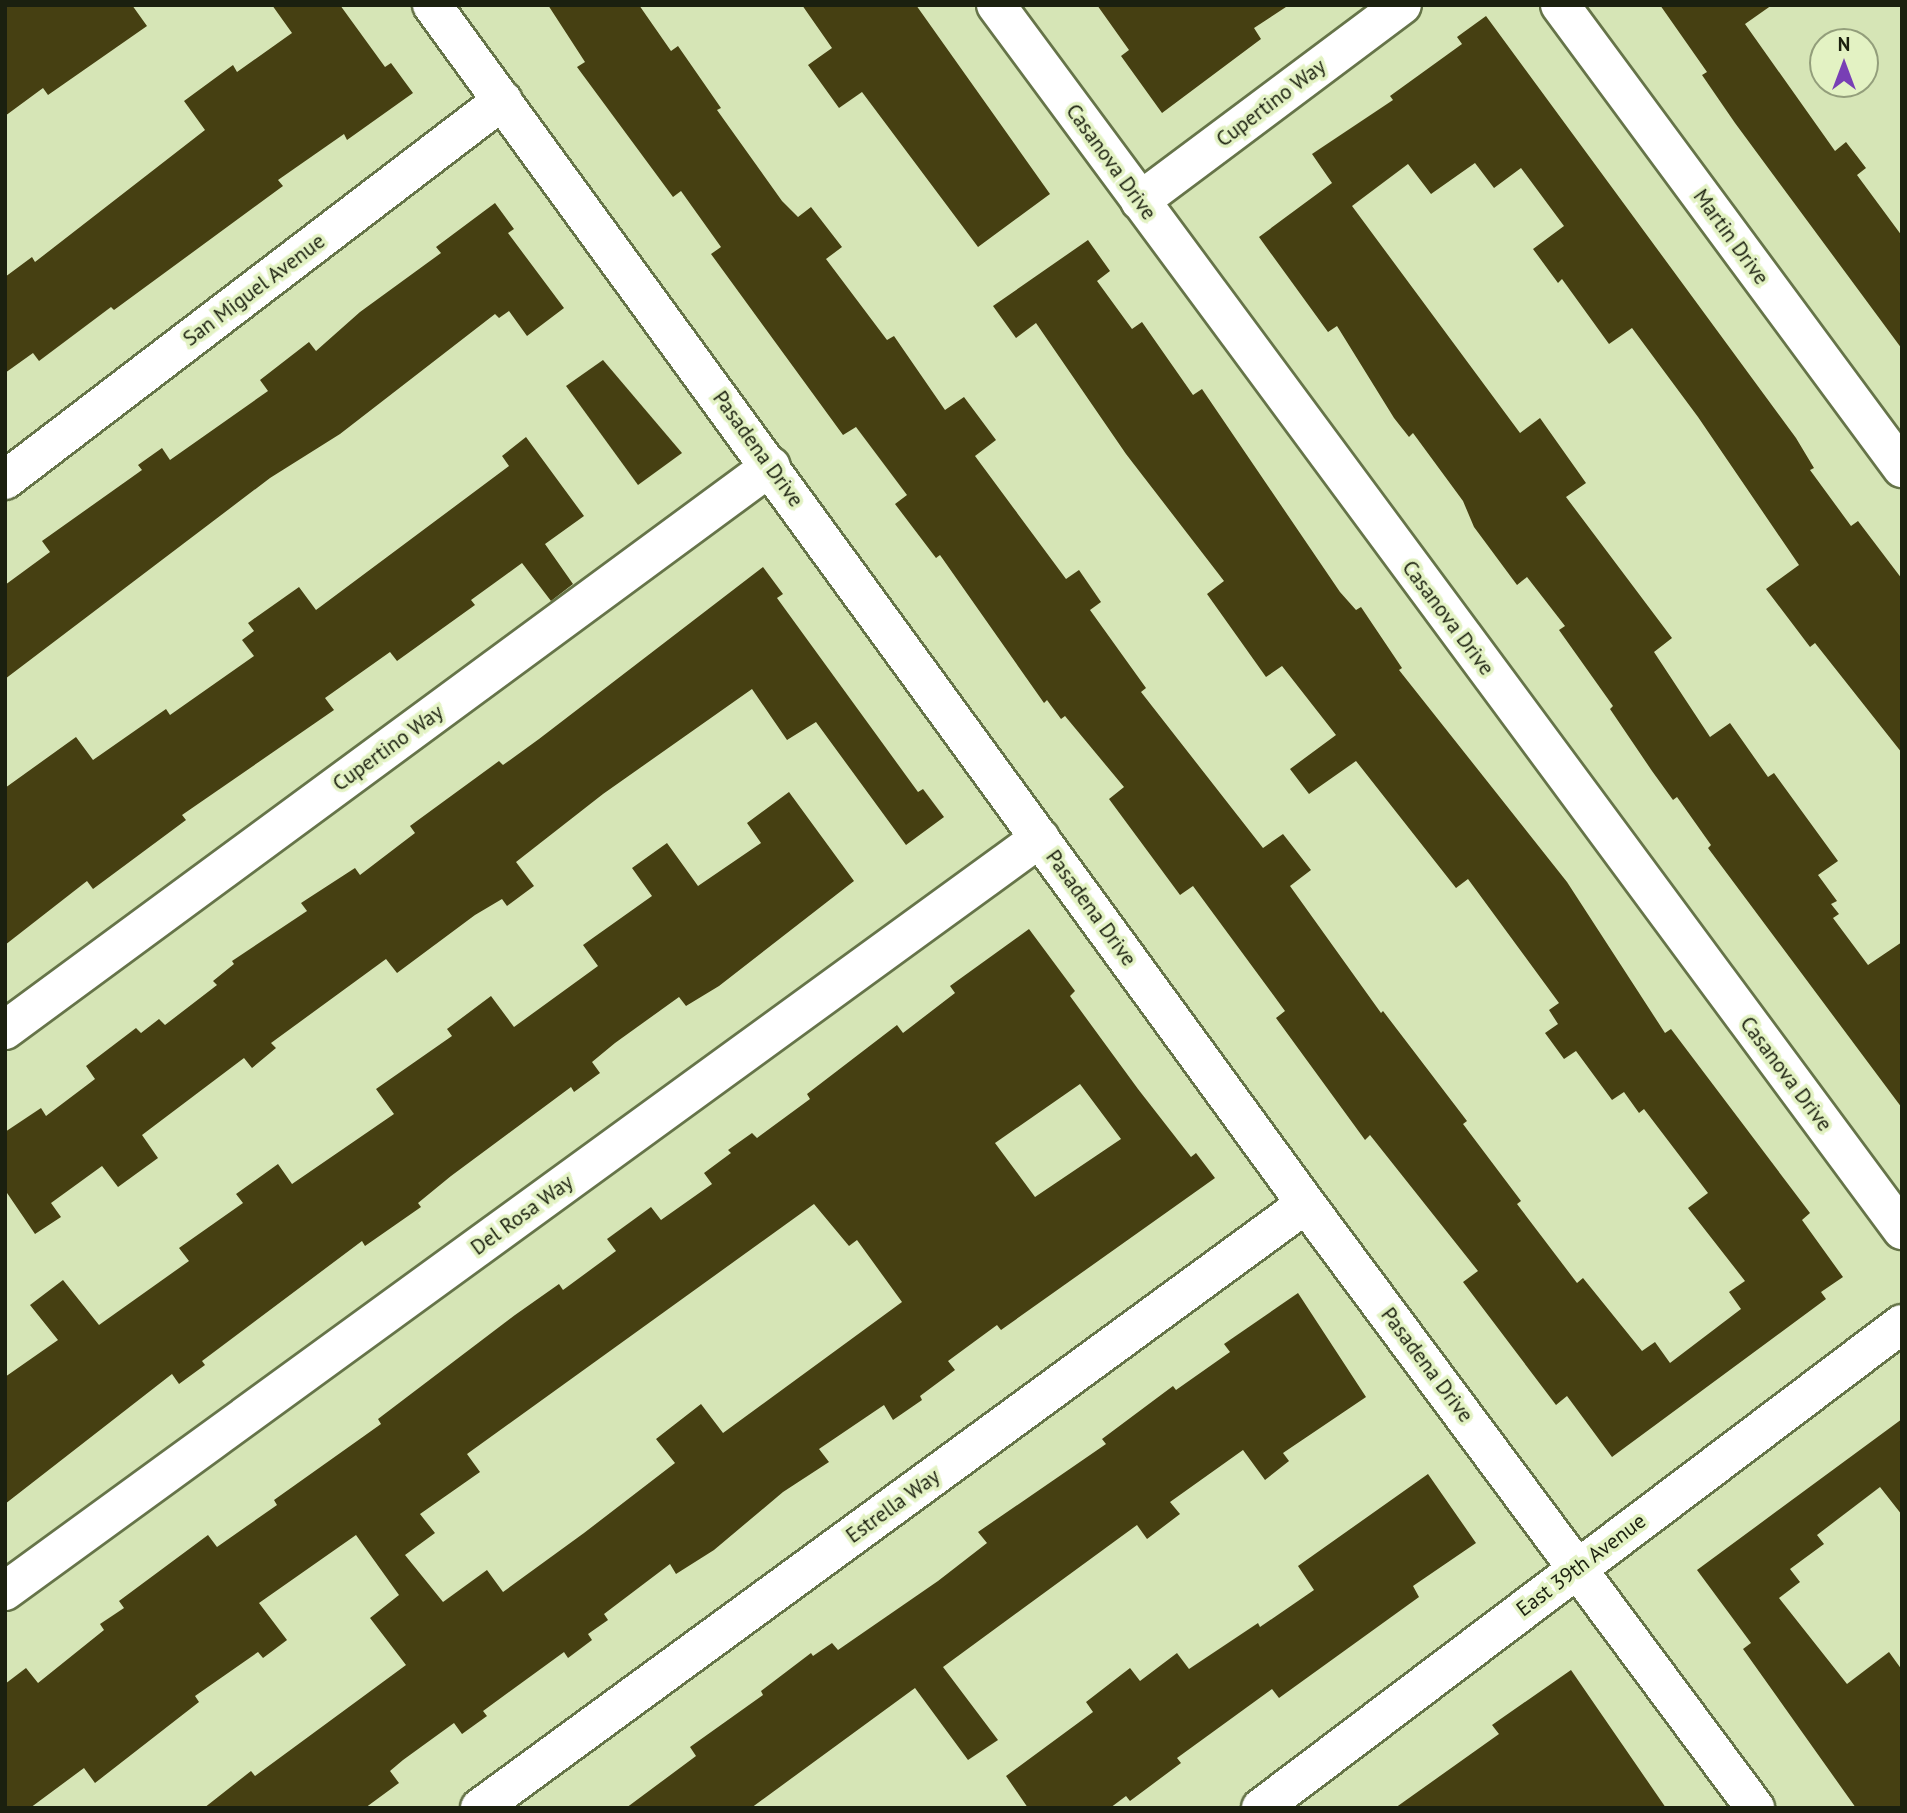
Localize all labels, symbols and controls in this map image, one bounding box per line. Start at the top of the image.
north arrow [1809,28,1879,98]
text: N [1838,32,1850,56]
street label: Cupertino Way [1211,54,1331,152]
street label: Casanova Drive [1061,99,1161,225]
street label: Martin Drive [1688,184,1774,290]
street label: San Miguel Avenue [178,228,330,352]
street label: Pasadena Drive [707,386,809,512]
street label: Casanova Drive [1397,556,1499,680]
street label: Cupertino Way [328,699,448,797]
street label: Pasadena Drive [1040,845,1142,971]
street label: Casanova Drive [1735,1012,1837,1136]
street label: Del Rosa Way [466,1169,578,1261]
street label: Pasadena Drive [1376,1303,1478,1427]
street label: Estrella Way [841,1463,945,1549]
street label: East 39th Avenue [1511,1508,1651,1622]

